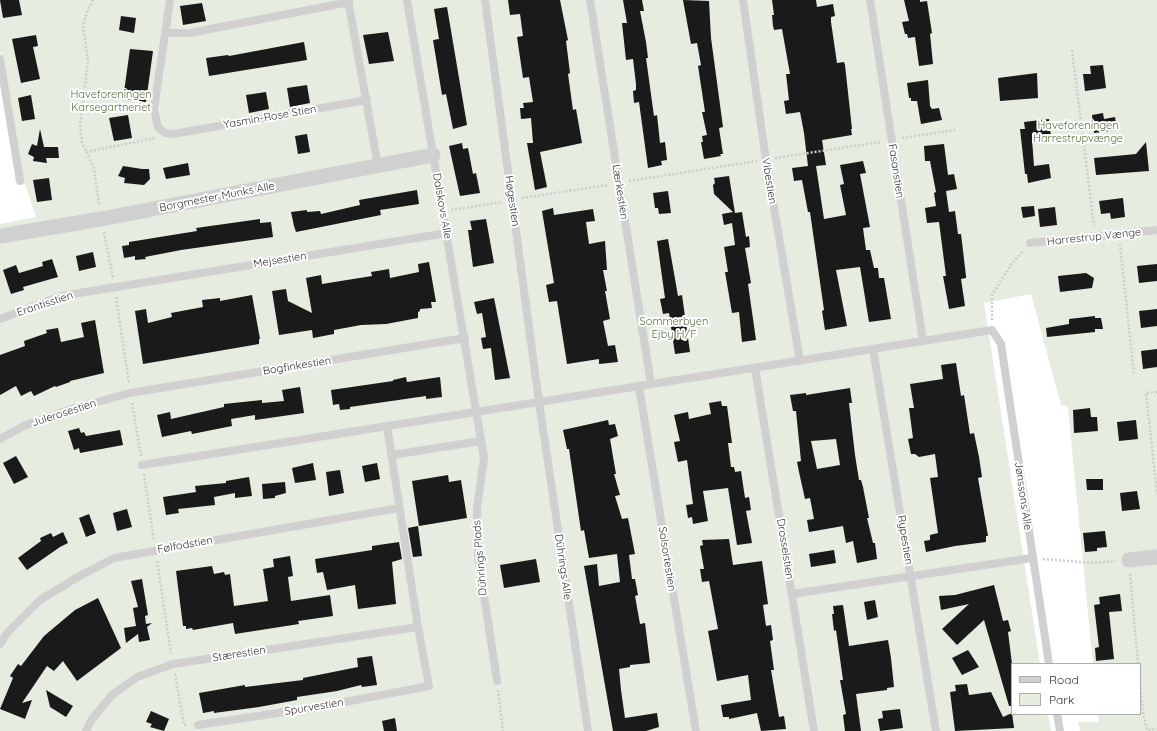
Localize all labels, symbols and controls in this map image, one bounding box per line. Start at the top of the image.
park label: Haveforeningen Karsegartneriet [70,88,152,114]
street label: Yasmin-Rose Stien [223,102,317,132]
park label: Haveforeningen Harrestrupvænge [1033,119,1123,145]
street label: Fasanstien [885,143,907,199]
street label: Vibestien [759,157,779,205]
street label: Lærkestien [609,163,631,221]
street label: Dalskovs Alle [430,172,454,240]
street label: Høgestien [502,175,522,227]
street label: Borgmester Munks Alle [158,179,276,215]
street label: Harrestrup Vænge [1046,225,1142,249]
street label: Mejsestien [253,249,307,271]
street label: Erantisstien [15,289,75,319]
park label: Sommerbyen Ejby H/F [640,315,708,341]
street label: Bogfinkestien [262,354,332,378]
street label: Julerosestien [30,396,98,430]
street label: Jønssons Alle [1012,461,1034,531]
street label: Rypestien [895,514,915,566]
street label: Drosselstien [774,518,796,580]
street label: Dührings Plads [470,520,490,596]
street label: Solsortestien [655,526,679,592]
street label: Dührings Alle [552,533,574,601]
street label: Følfodstien [156,534,214,556]
street label: Stærestien [211,643,267,665]
legend [1011,663,1141,715]
text: Road [1049,672,1079,687]
text: Park [1049,692,1074,707]
street label: Spurvestien [283,696,345,718]

